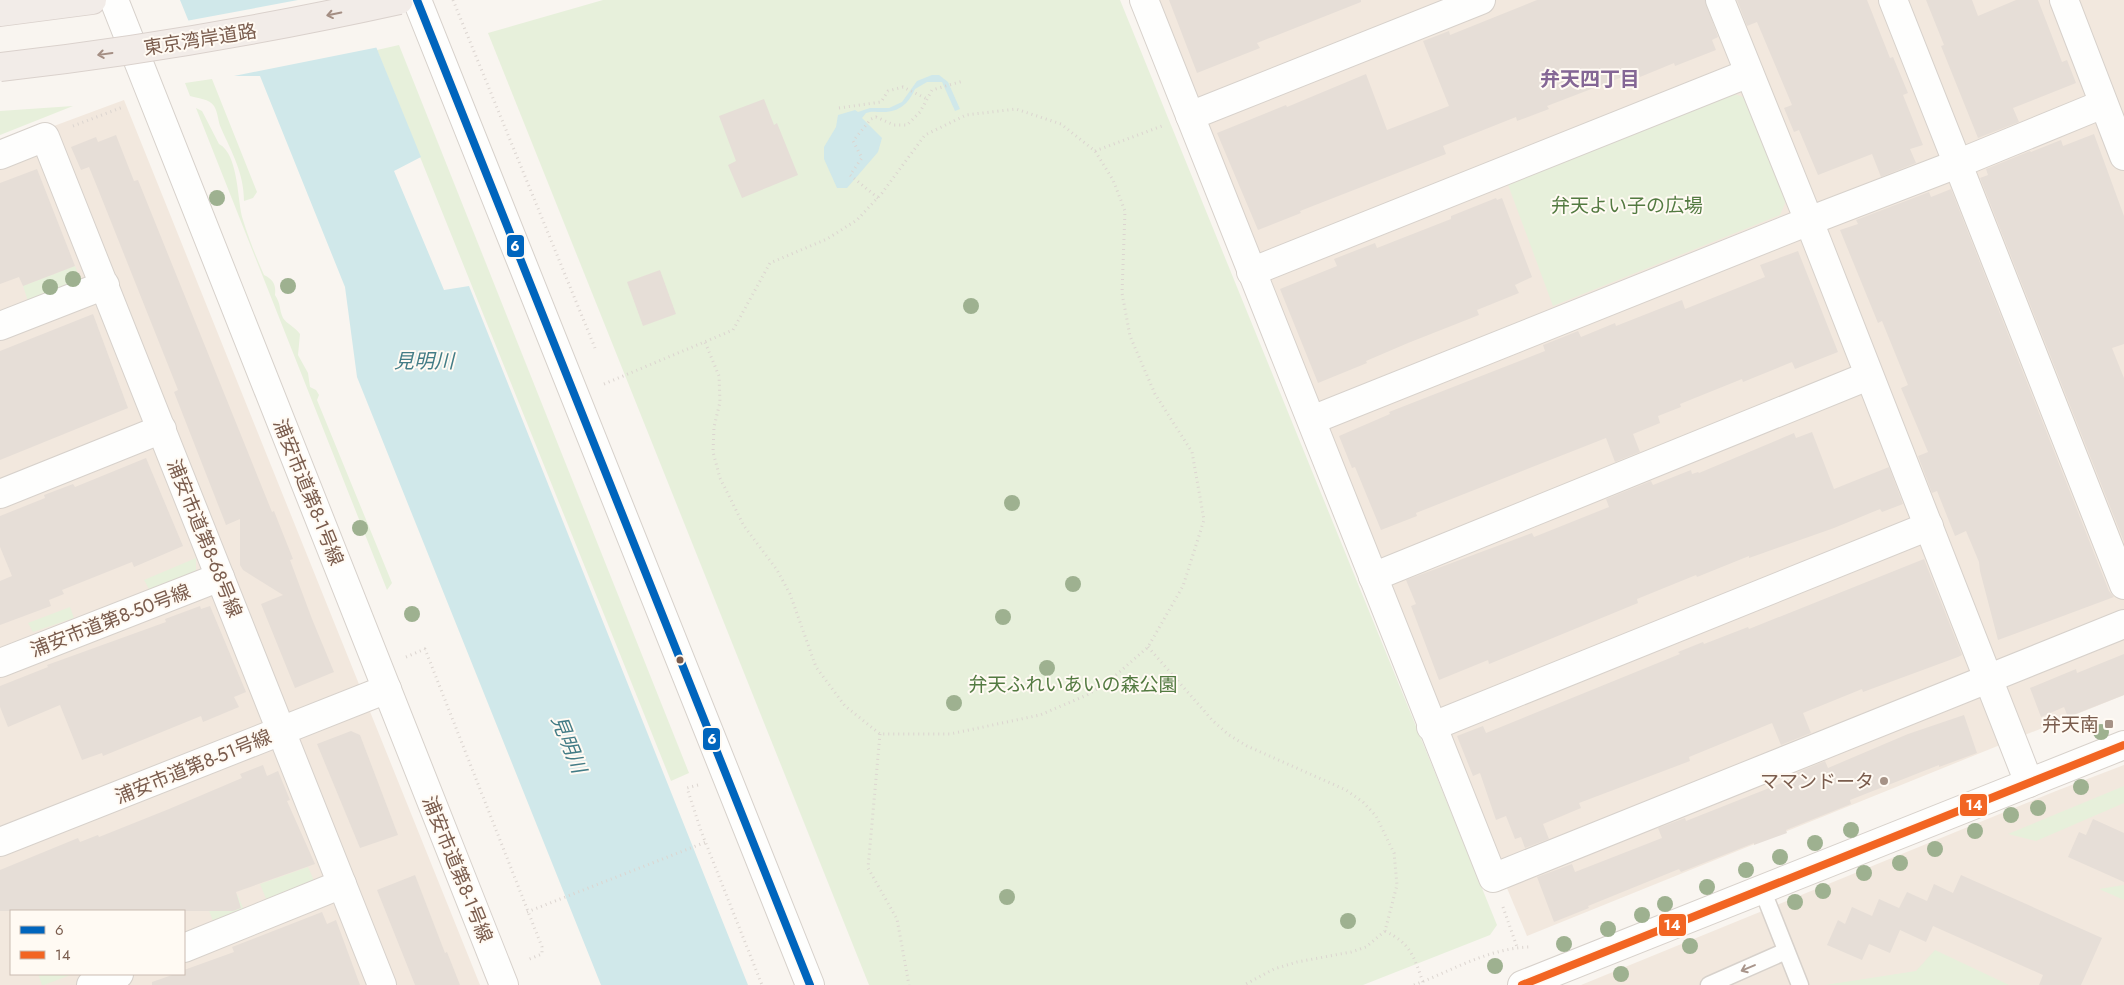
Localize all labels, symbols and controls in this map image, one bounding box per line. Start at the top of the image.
one-way arrow [326,10,342,19]
street label: 東京湾岸道路 [142,17,258,62]
one-way arrow [97,49,113,59]
district label: 弁天四丁目 [1540,65,1640,94]
park label: 弁天よい子の広場 [1551,192,1703,219]
line badge: 6 [506,234,525,258]
text: 6 [510,236,520,256]
water label: 見明川 [394,347,456,376]
street label: 浦安市道第8-1号線 [267,415,350,570]
street label: 浦安市道第8-68号線 [160,455,249,621]
street label: 浦安市道第8-50号線 [26,577,194,663]
unlabelled marker [675,655,685,665]
park label: 弁天ふれいあいの森公園 [968,671,1178,698]
water label: 見明川 [544,711,594,779]
place label: 弁天南 [2042,711,2099,738]
marker: 弁天南 [2103,718,2115,730]
street label: 浦安市道第8-51号線 [111,723,275,810]
line badge: 6 [702,727,721,751]
text: 6 [707,729,717,749]
place label: ママンドータ [1760,768,1874,795]
marker: ママンドータ [1878,775,1890,787]
street label: 浦安市道第8-1号線 [416,792,499,947]
line badge: 14 [1959,793,1988,817]
text: 14 [1966,795,1983,815]
legend [10,910,185,975]
line badge: 14 [1658,913,1687,937]
text: 14 [1664,915,1681,935]
text: 6 [55,919,64,941]
text: 14 [55,944,71,966]
one-way arrow [1741,964,1756,974]

